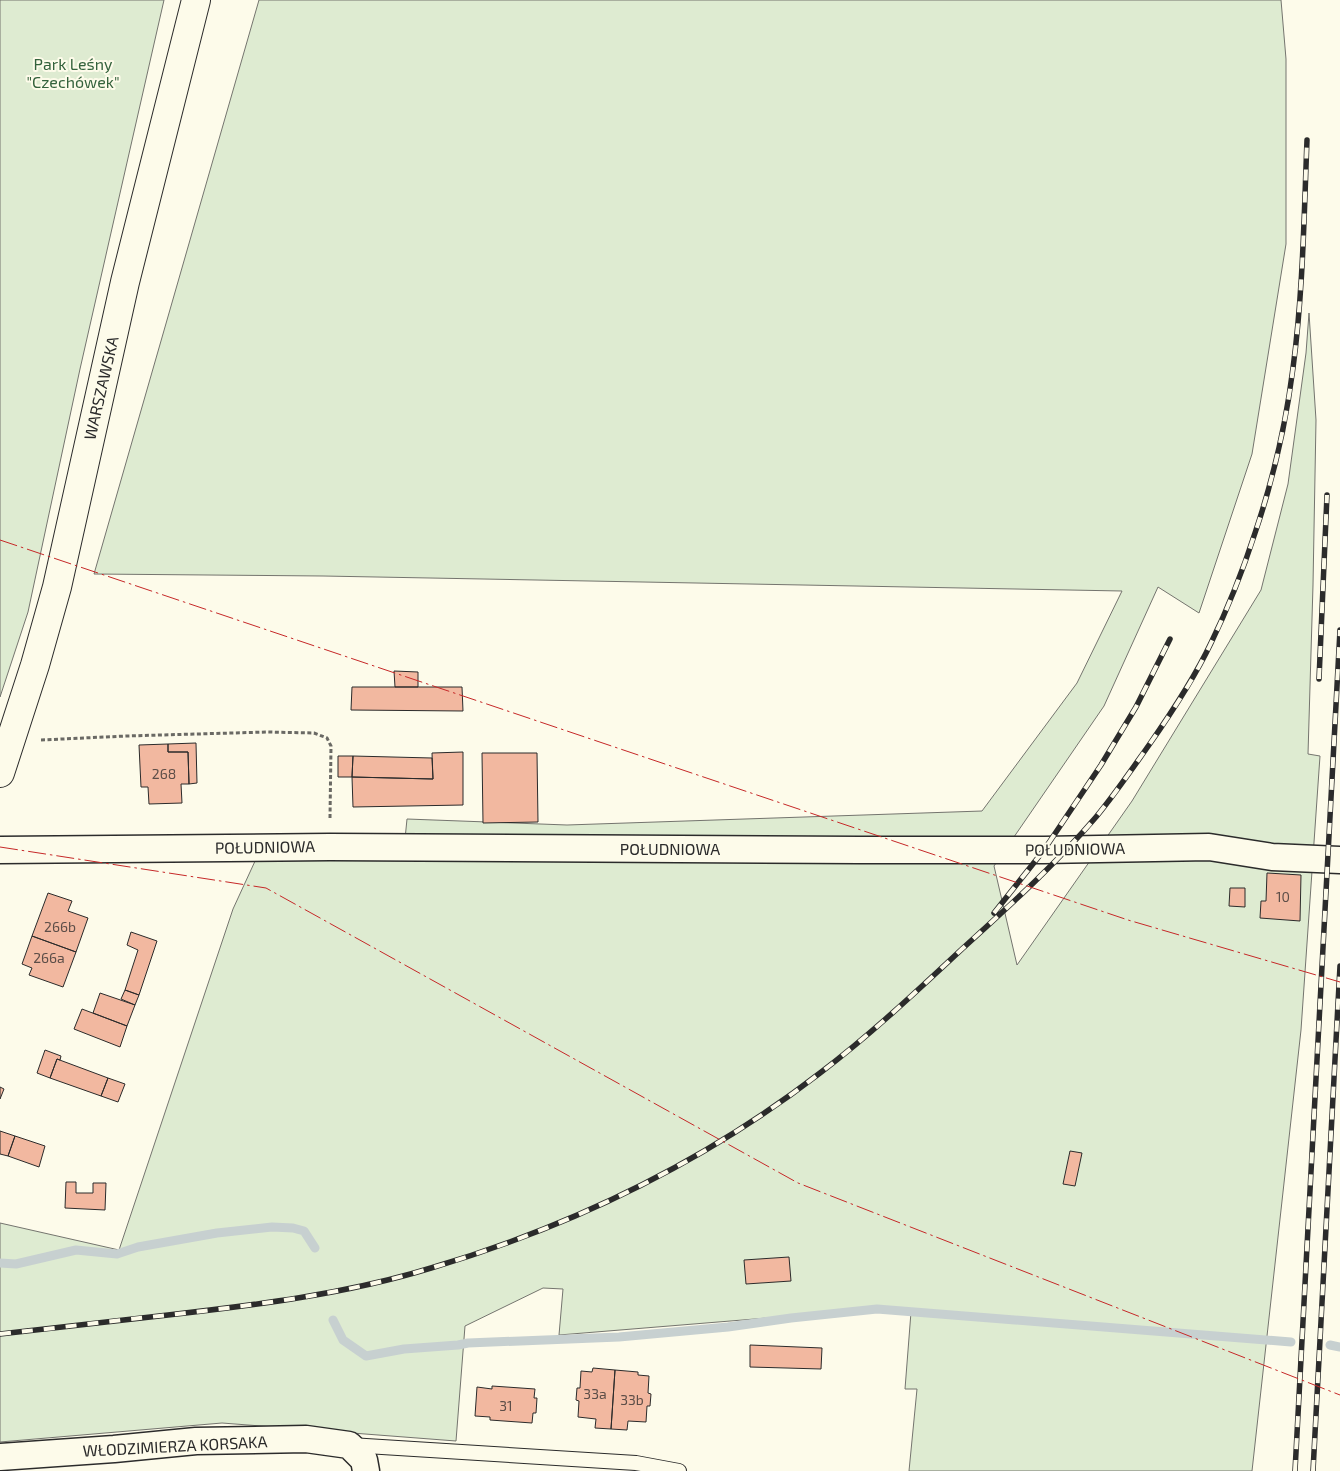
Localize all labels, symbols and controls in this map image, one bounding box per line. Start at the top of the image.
park label: Park Leśny "Czechówek" [26,54,120,91]
street label: WARSZAWSKA [79,334,122,442]
house number: 268 [152,765,176,782]
street label: POŁUDNIOWA [215,836,315,857]
street label: POŁUDNIOWA [1025,838,1125,859]
street label: POŁUDNIOWA [620,839,720,858]
house number: 10 [1276,888,1290,905]
house number: 266b [44,918,76,935]
house number: 266a [33,949,65,966]
house number: 33a [583,1385,607,1402]
house number: 33b [620,1391,644,1408]
house number: 31 [499,1397,513,1414]
street label: WŁODZIMIERZA KORSAKA [82,1431,268,1460]

